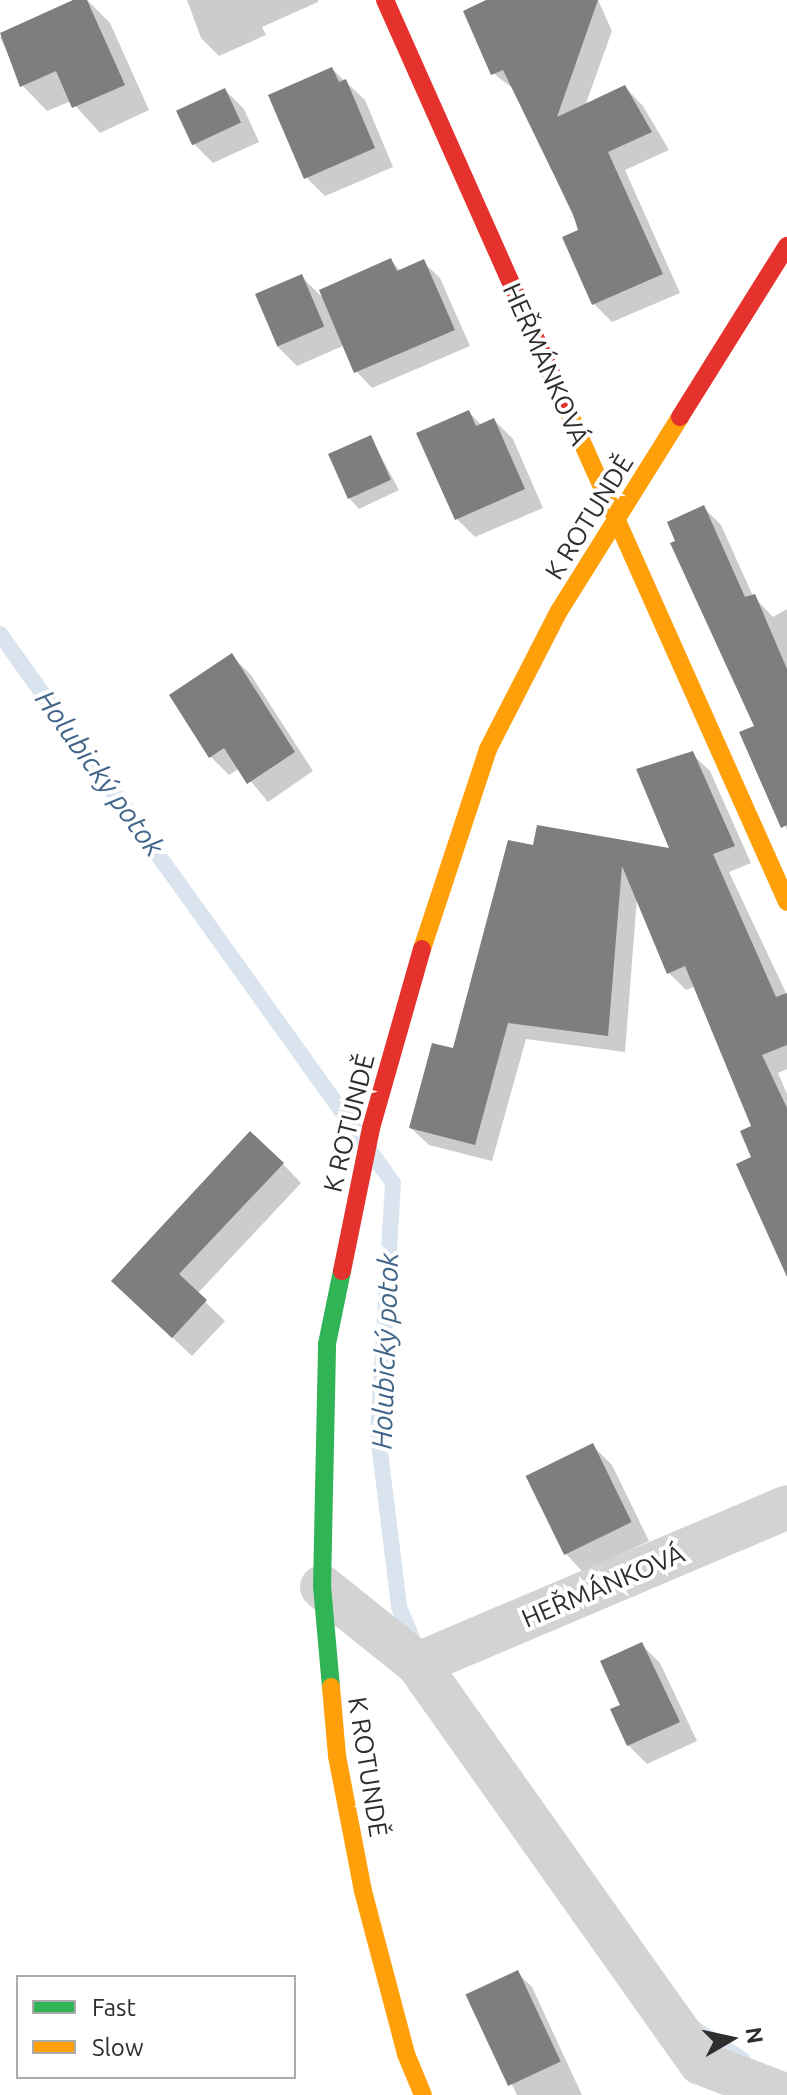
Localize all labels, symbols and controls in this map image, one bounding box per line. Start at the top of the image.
street label: HEŘMÁNKOVÁ [496,278,596,450]
street label: K ROTUNDĚ [538,449,640,585]
water label: Holubický potok [28,683,172,863]
street label: K ROTUNDĚ [317,1051,381,1195]
water label: Holubický potok [365,1252,405,1450]
street label: HEŘMÁNKOVÁ [517,1538,689,1634]
street label: K ROTUNDĚ [342,1695,394,1839]
legend [16,1975,296,2079]
text: Fast [92,1994,136,2021]
north arrow [691,1999,771,2079]
text: N [742,2025,769,2045]
text: Slow [92,2034,144,2061]

